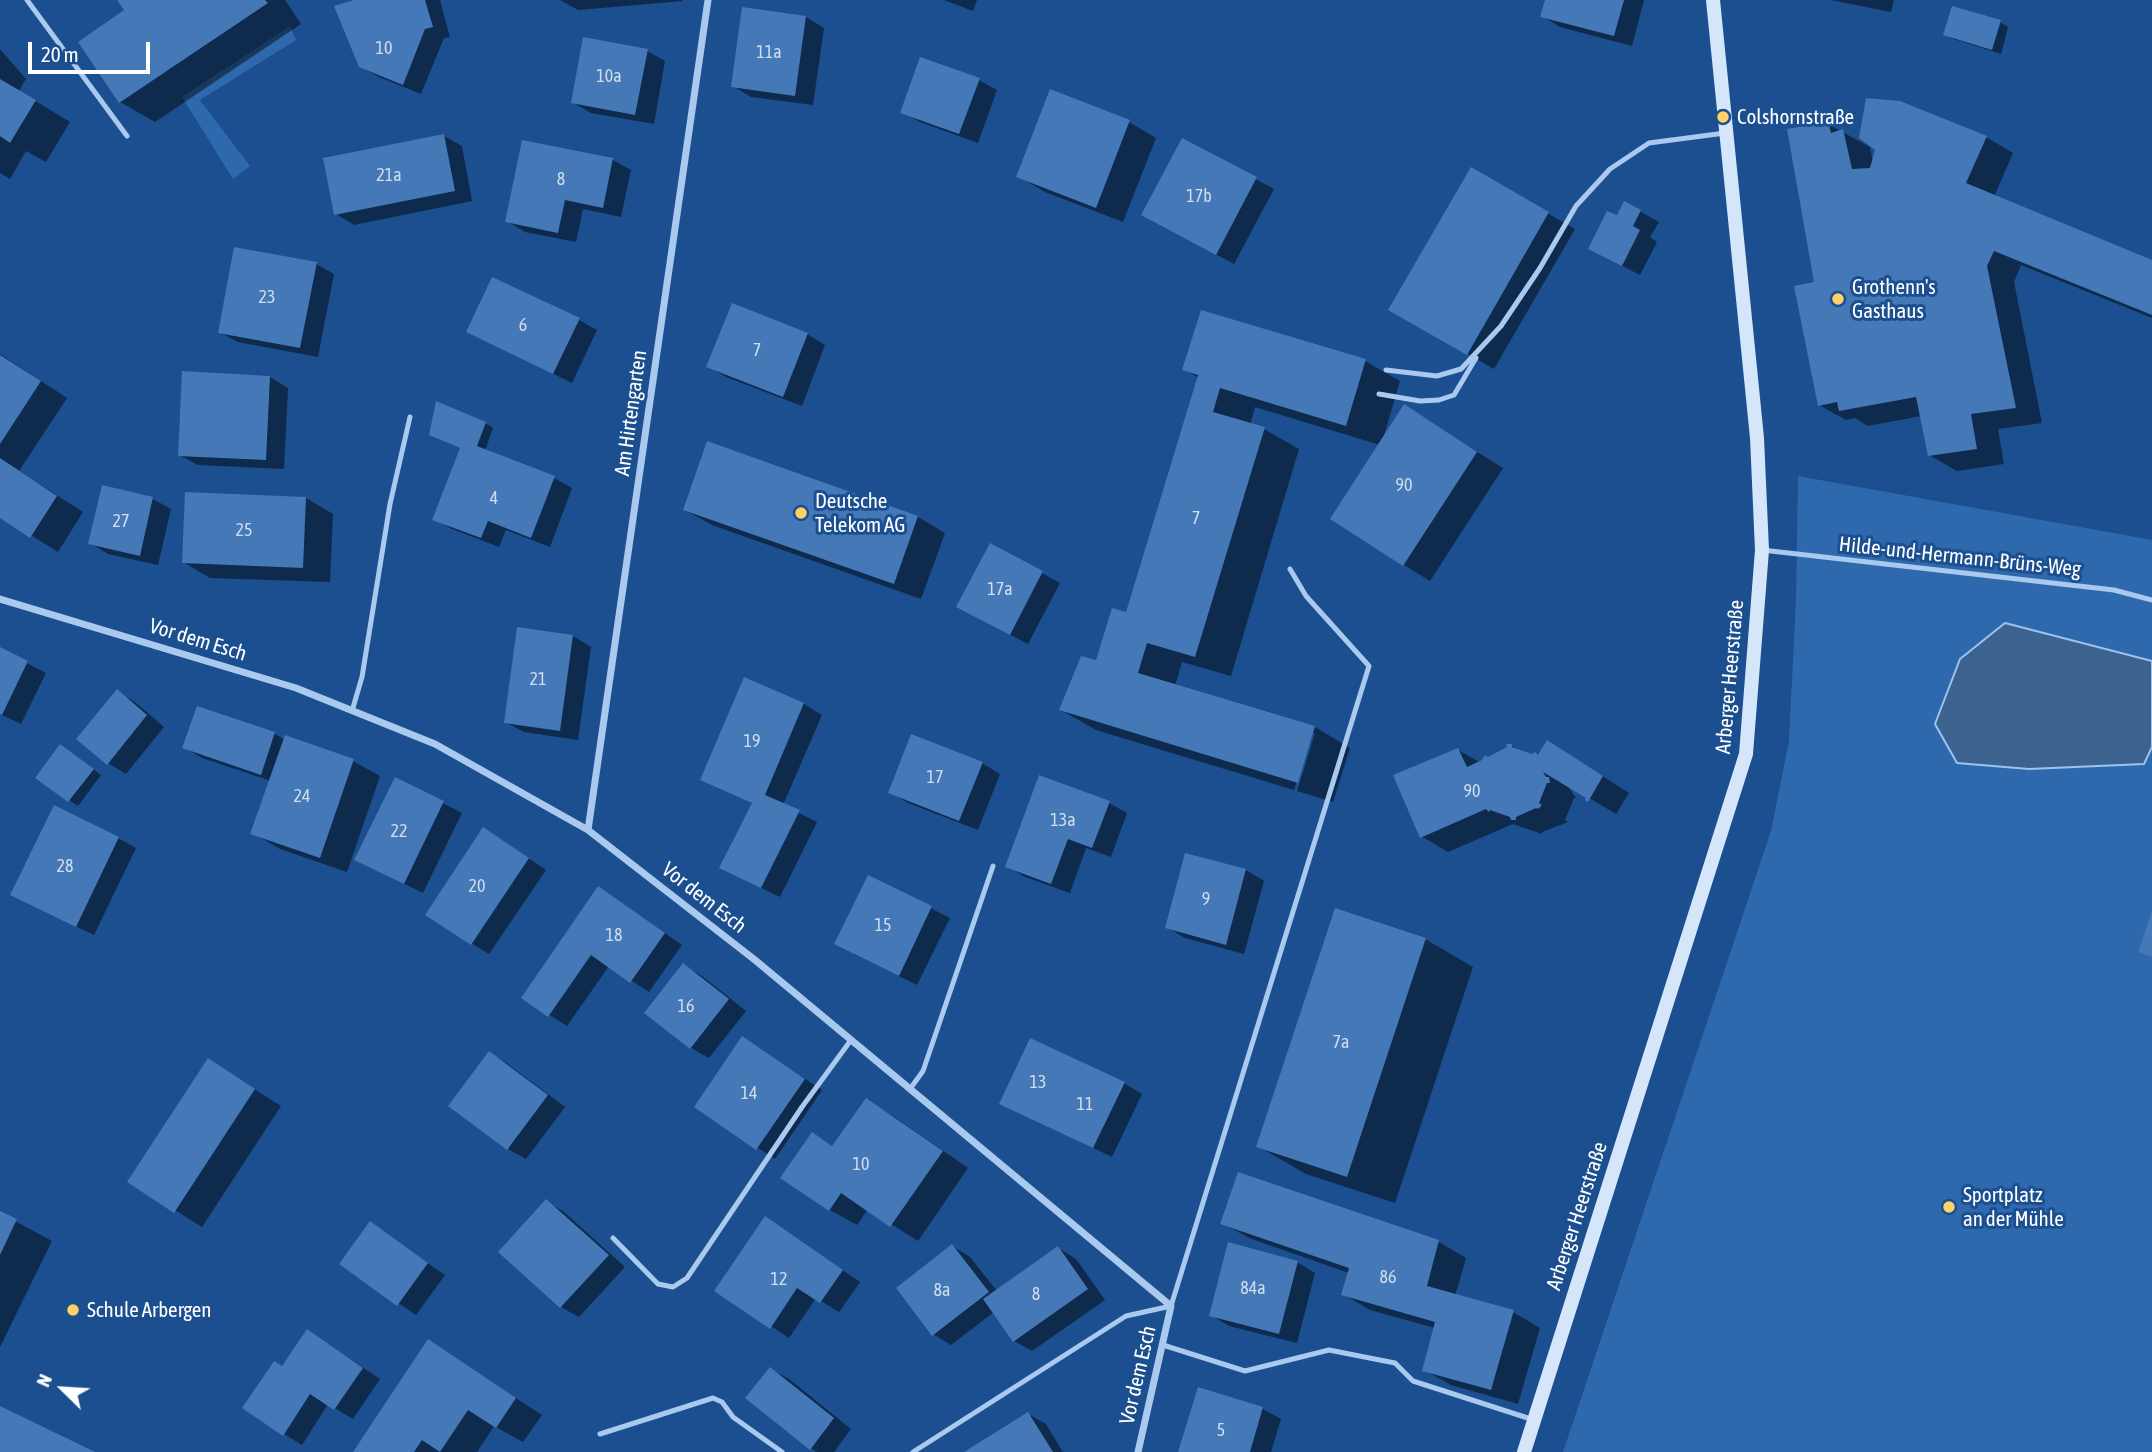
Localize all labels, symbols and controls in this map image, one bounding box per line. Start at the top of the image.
scale bar [32,28,154,72]
house number: 10 [376,37,392,59]
house number: 11a [756,41,782,63]
text: 20 m [41,42,79,66]
house number: 10a [596,65,622,87]
place label: Colshornstraße [1737,104,1854,130]
marker: Colshornstraße [1715,109,1731,125]
house number: 21a [376,164,402,186]
house number: 8 [557,168,565,190]
house number: 17b [1186,185,1212,207]
place label: Grothenn's Gasthaus [1852,274,1936,324]
house number: 23 [259,286,275,308]
marker: Grothenn's Gasthaus [1830,291,1846,307]
house number: 6 [519,314,527,336]
house number: 7 [753,339,761,361]
street label: Am Hirtengarten [610,348,652,478]
house number: 90 [1396,474,1412,496]
house number: 4 [490,487,498,509]
place label: Deutsche Telekom AG [815,488,905,538]
marker: Deutsche Telekom AG [793,505,809,521]
house number: 7 [1192,507,1200,529]
house number: 27 [113,510,129,532]
house number: 25 [236,519,252,541]
street label: Hilde-und-Hermann-Brüns-Weg [1838,532,2082,582]
house number: 17a [987,578,1013,600]
street label: Arberger Heerstraße [1711,599,1749,755]
street label: Vor dem Esch [146,613,250,667]
house number: 21 [530,668,546,690]
house number: 19 [744,730,760,752]
house number: 17 [927,766,943,788]
house number: 90 [1464,780,1480,802]
house number: 24 [294,785,310,807]
house number: 13a [1050,809,1076,831]
house number: 22 [391,820,407,842]
house number: 28 [57,855,73,877]
street label: Vor dem Esch [657,857,751,939]
house number: 20 [469,875,485,897]
house number: 9 [1202,888,1210,910]
house number: 15 [875,914,891,936]
house number: 18 [606,924,622,946]
house number: 16 [678,995,694,1017]
house number: 7a [1333,1031,1349,1053]
house number: 13 [1030,1071,1046,1093]
house number: 14 [741,1082,757,1104]
house number: 11 [1077,1093,1093,1115]
street label: Arberger Heerstraße [1541,1139,1613,1293]
house number: 10 [853,1153,869,1175]
place label: Sportplatz an der Mühle [1963,1182,2064,1232]
marker: Sportplatz an der Mühle [1941,1199,1957,1215]
house number: 86 [1380,1266,1396,1288]
house number: 12 [771,1268,787,1290]
house number: 84a [1240,1277,1266,1299]
house number: 8a [934,1279,950,1301]
house number: 8 [1032,1283,1040,1305]
place label: Schule Arbergen [87,1297,212,1323]
marker: Schule Arbergen [65,1302,81,1318]
street label: Vor dem Esch [1114,1323,1162,1427]
north arrow [28,1354,98,1424]
text: N [31,1371,56,1390]
house number: 5 [1217,1419,1225,1441]

